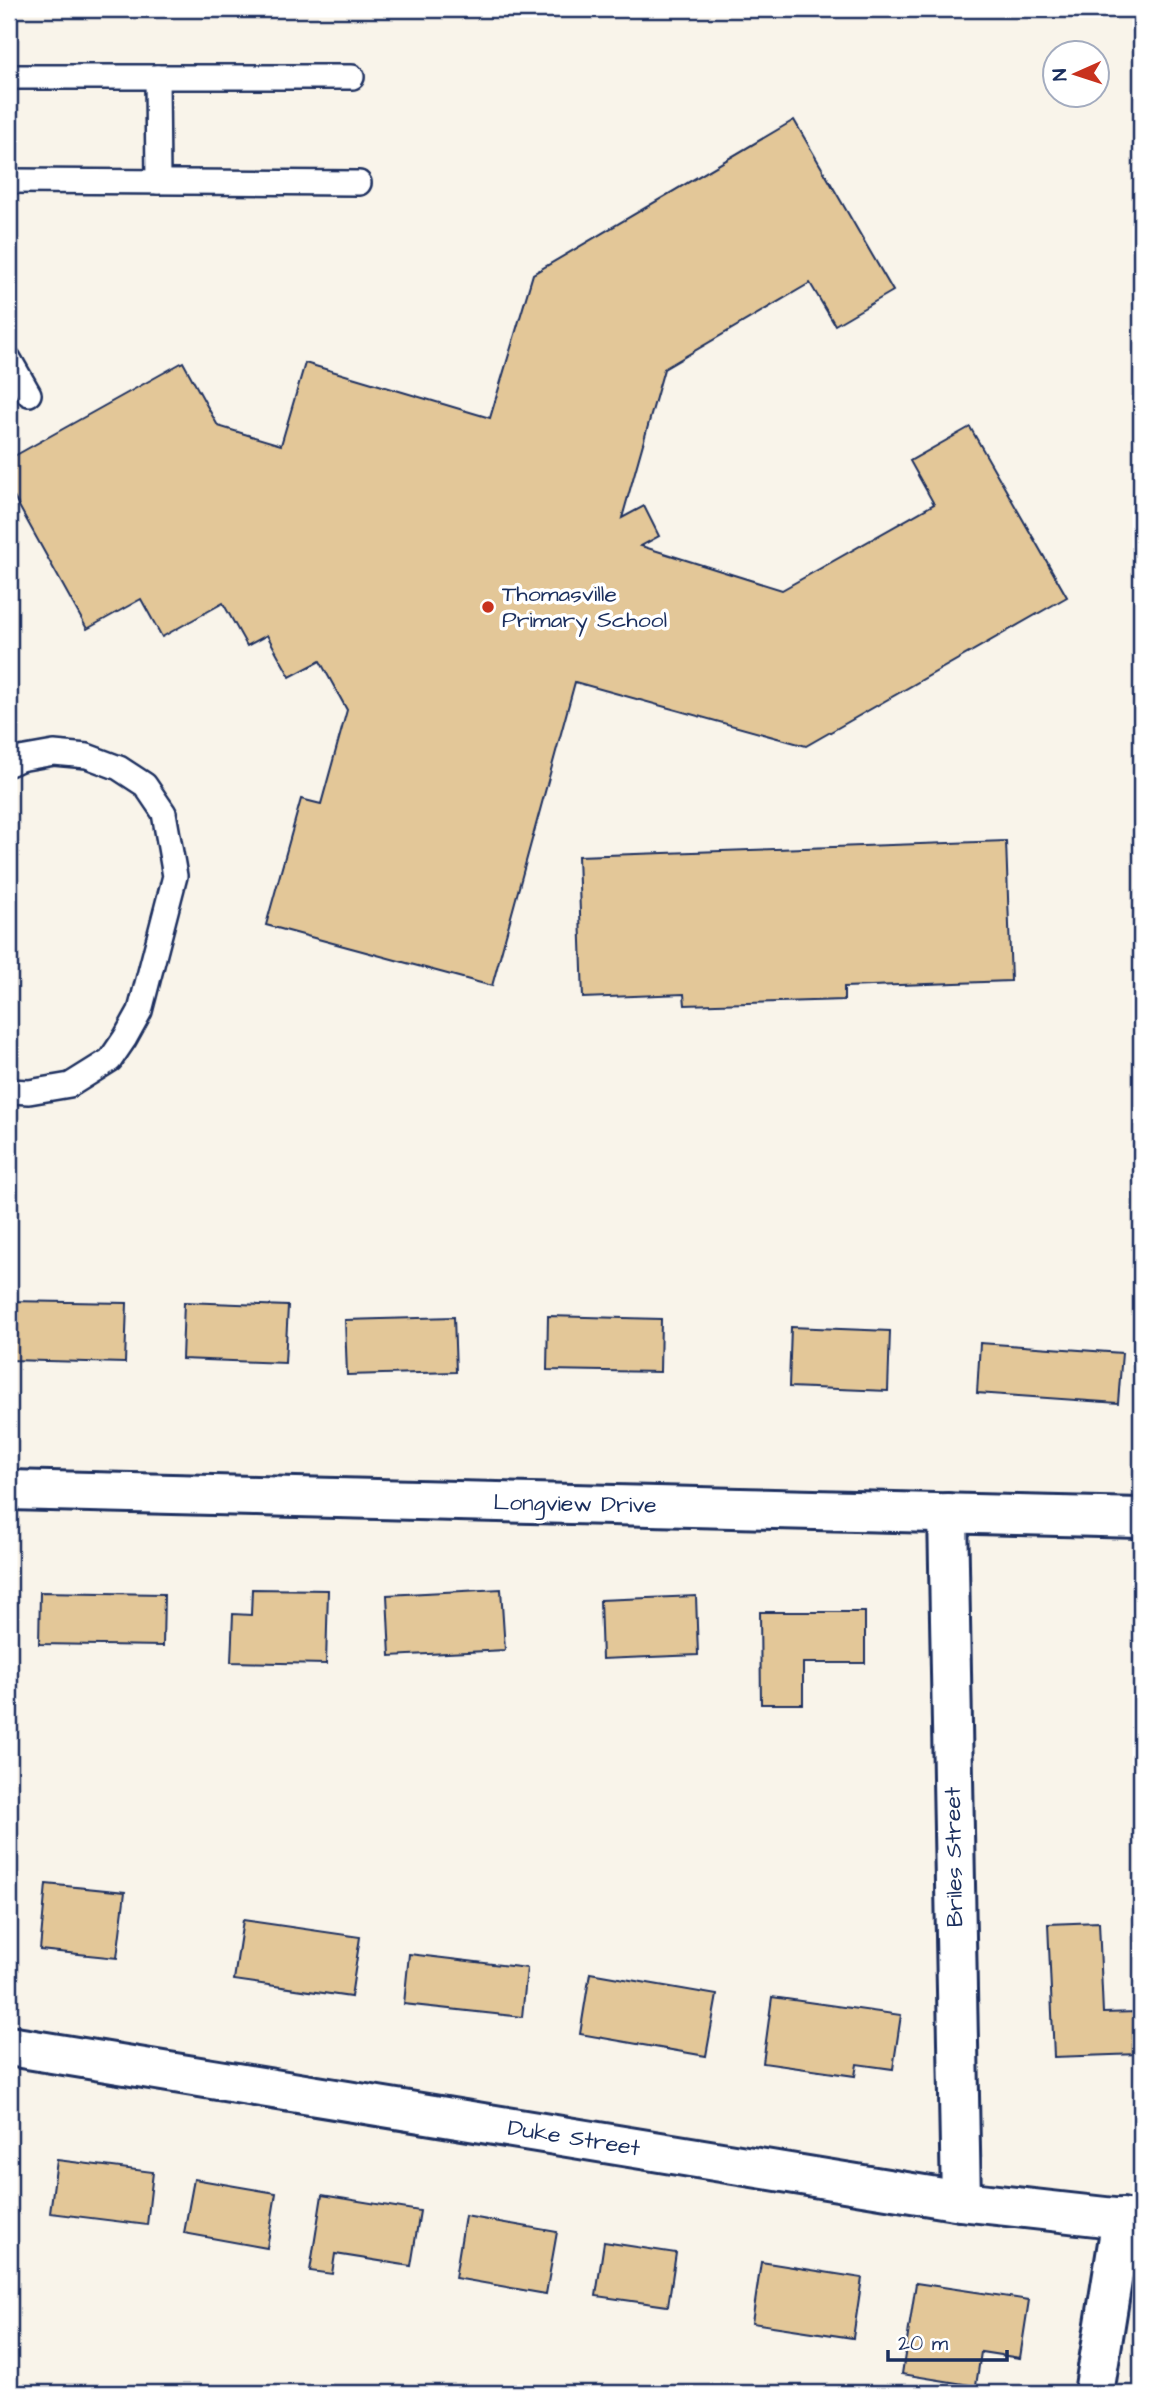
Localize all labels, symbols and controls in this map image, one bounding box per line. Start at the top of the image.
north arrow [1042,38,1112,108]
text: N [1047,68,1074,81]
place label: Thomasville Primary School [502,578,667,637]
marker: Thomasville Primary School [480,599,496,615]
street label: Longview Drive [493,1487,657,1522]
street label: Briles Street [937,1786,971,1927]
street label: Duke Street [506,2112,643,2164]
scale bar [888,2318,1006,2362]
text: 20 m [898,2329,949,2358]

